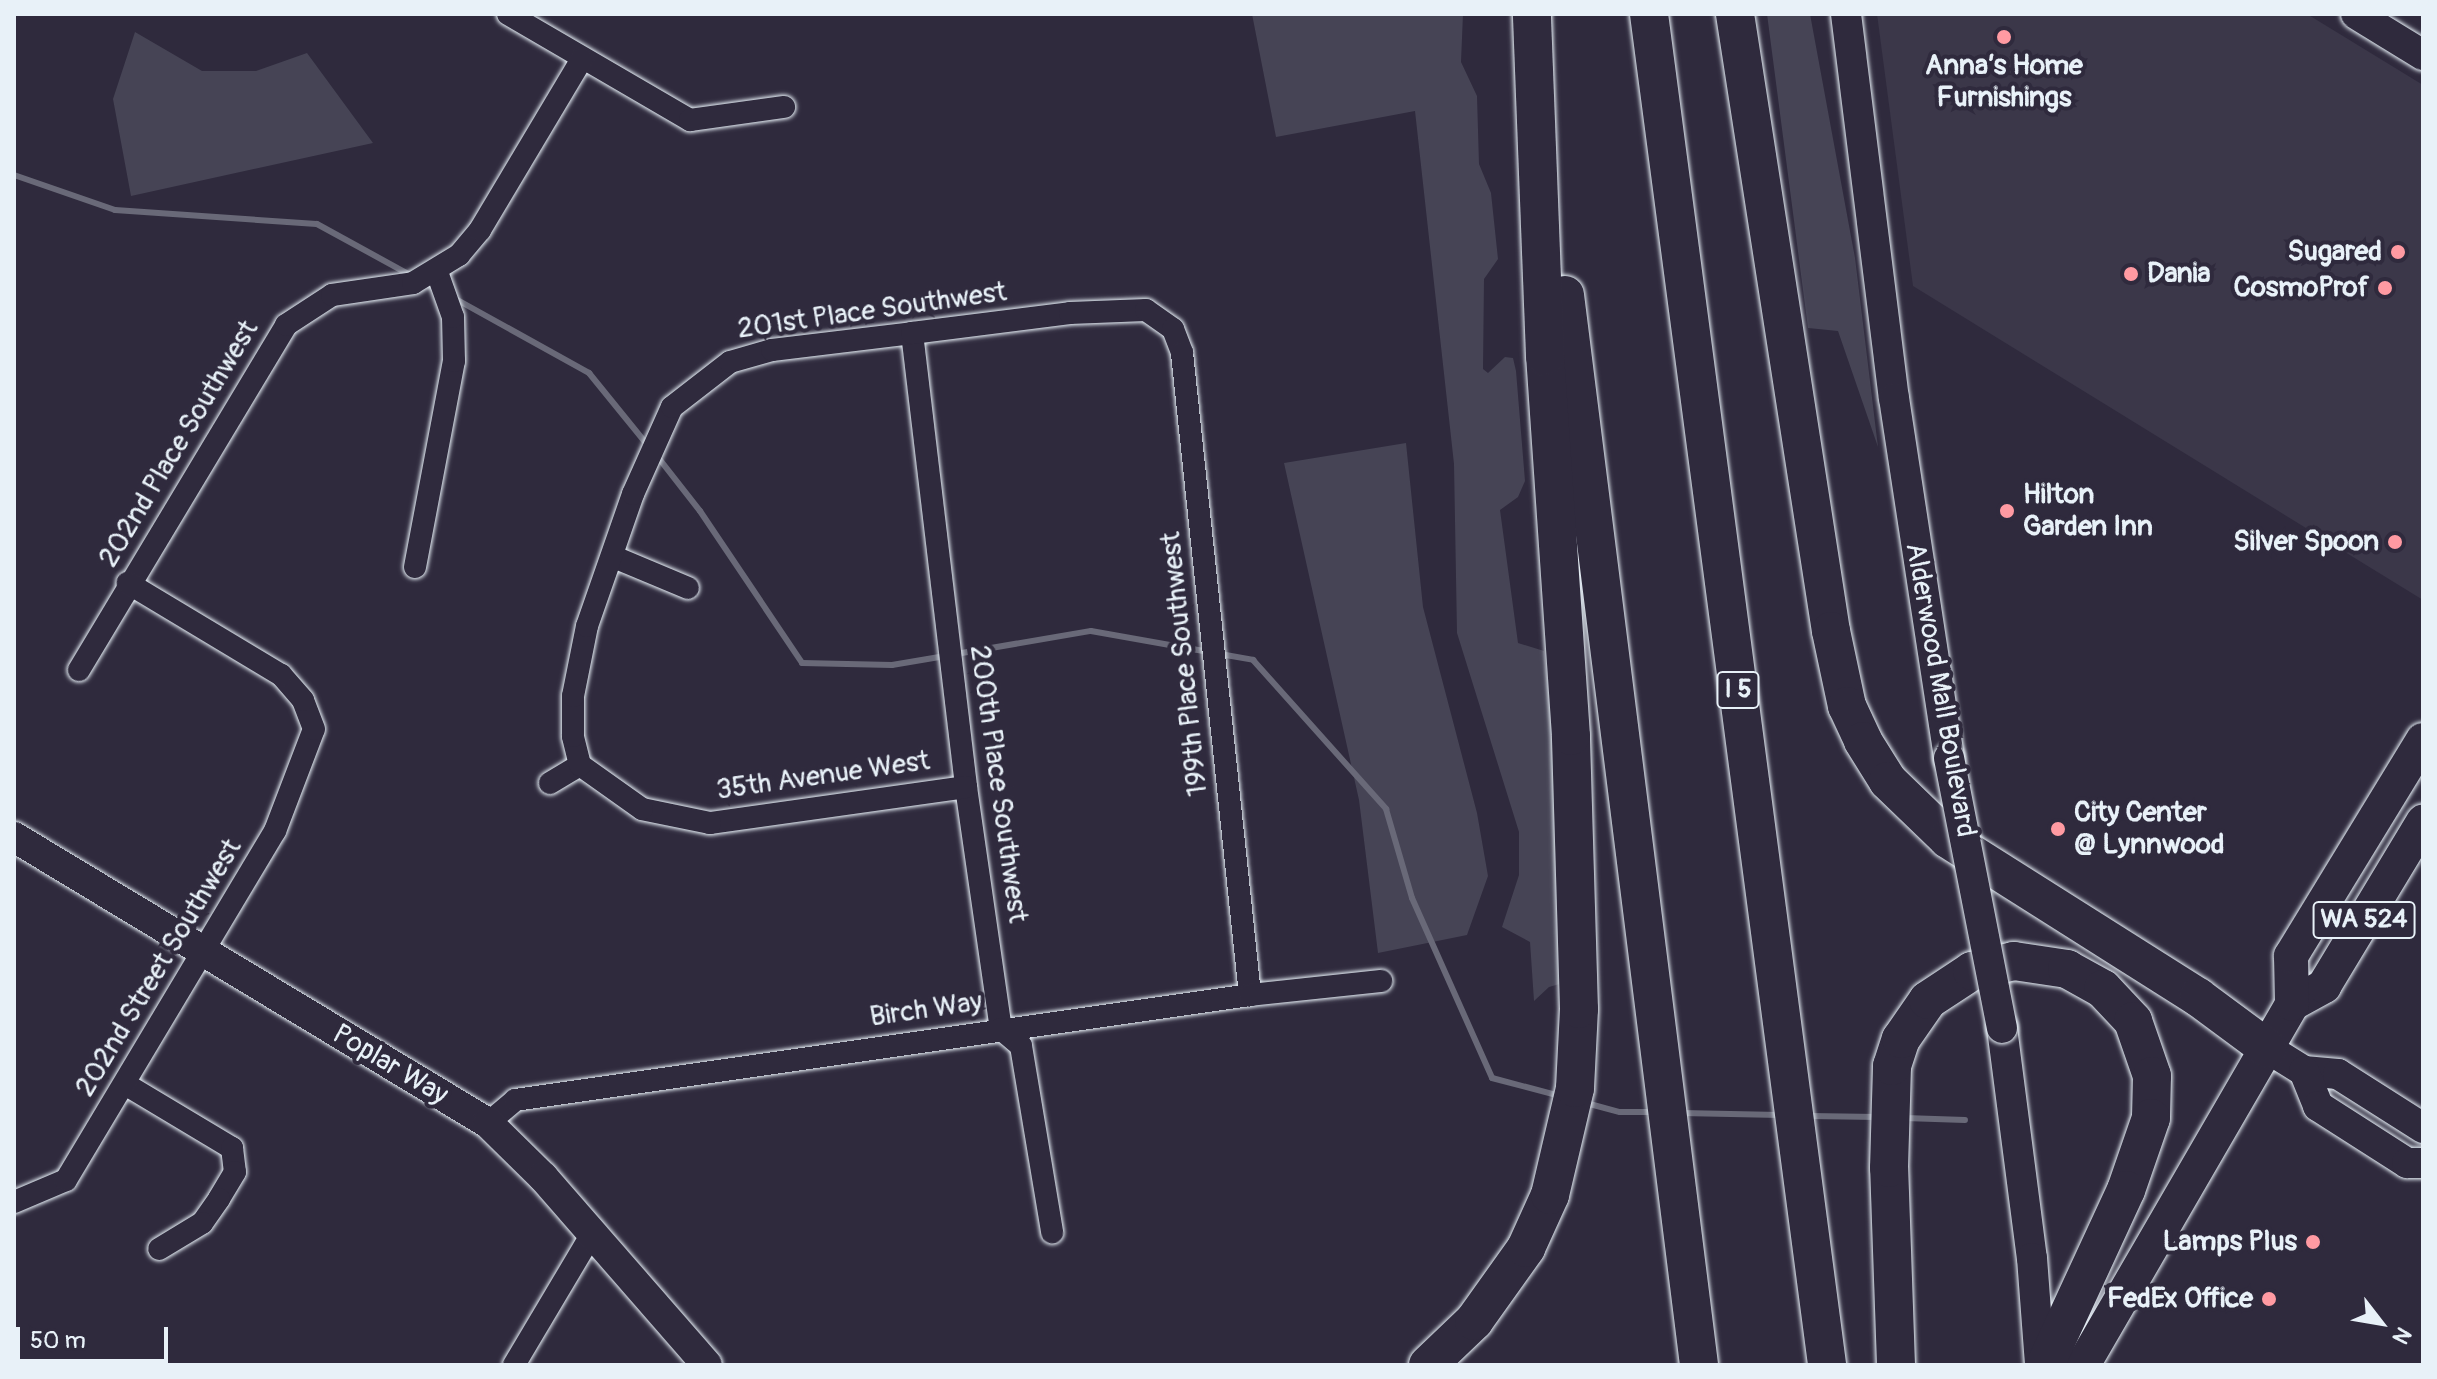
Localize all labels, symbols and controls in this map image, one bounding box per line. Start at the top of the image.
marker: Anna’s Home Furnishings [1995,28,2013,46]
place label: Anna’s Home Furnishings [1925,49,2083,115]
place label: Sugared [2288,235,2382,269]
marker: Sugared [2389,243,2407,261]
place label: Dania [2147,257,2211,291]
marker: Dania [2122,265,2140,283]
place label: CosmoProf [2234,271,2369,305]
street label: 201st Place Southwest [735,275,1009,347]
marker: CosmoProf [2376,279,2394,297]
street label: 202nd Place Southwest [92,315,266,573]
place label: Hilton Garden Inn [2023,478,2153,544]
marker: Hilton Garden Inn [1998,502,2016,520]
place label: Silver Spoon [2233,525,2379,559]
street label: 199th Place Southwest [1154,530,1216,798]
marker: Silver Spoon [2386,533,2404,551]
street label: Alderwood Mall Boulevard [1898,540,1982,840]
street label: 200th Place Southwest [962,643,1034,925]
road number: I 5 [1716,668,1760,712]
street label: 35th Avenue West [714,744,932,808]
place label: City Center @ Lynnwood [2074,796,2225,862]
marker: City Center @ Lynnwood [2049,820,2067,838]
street label: 202nd Street Southwest [69,833,249,1103]
road number: WA 524 [2312,898,2416,942]
street label: Birch Way [868,985,984,1035]
street label: Poplar Way [326,1017,454,1113]
place label: Lamps Plus [2163,1225,2297,1259]
marker: Lamps Plus [2304,1233,2322,1251]
place label: FedEx Office [2107,1282,2253,1316]
north arrow [2341,1283,2421,1363]
marker: FedEx Office [2260,1290,2278,1308]
scale bar [20,1311,172,1361]
text: N [2386,1322,2417,1349]
text: 50 m [30,1326,86,1355]

